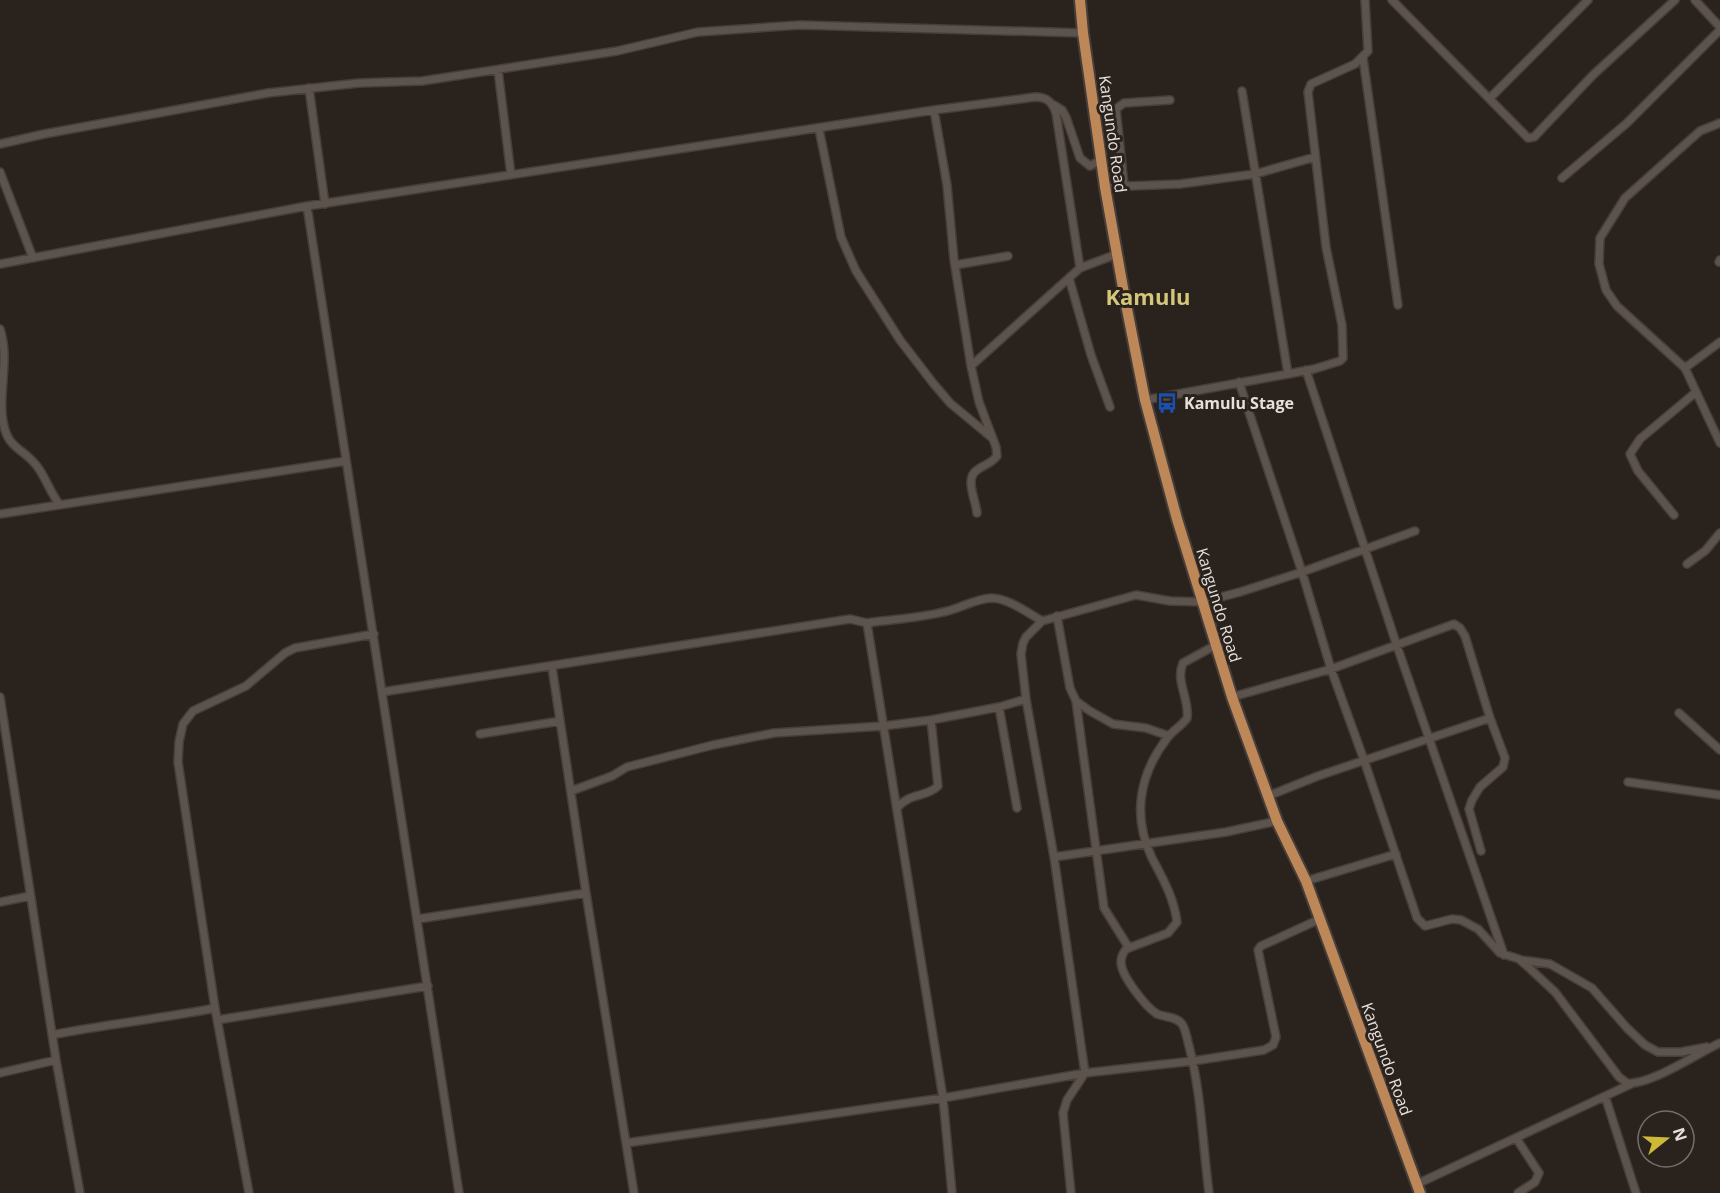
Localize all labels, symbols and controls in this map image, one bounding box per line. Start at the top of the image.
street label: Kangundo Road [1094,74,1132,194]
district label: Kamulu [1105,281,1191,311]
bus stop icon: Kamulu Stage [1155,391,1179,415]
place label: Kamulu Stage [1184,392,1294,414]
street label: Kangundo Road [1191,545,1247,665]
street label: Kangundo Road [1356,1000,1418,1118]
north arrow [1636,1109,1696,1169]
text: N [1668,1125,1693,1144]

